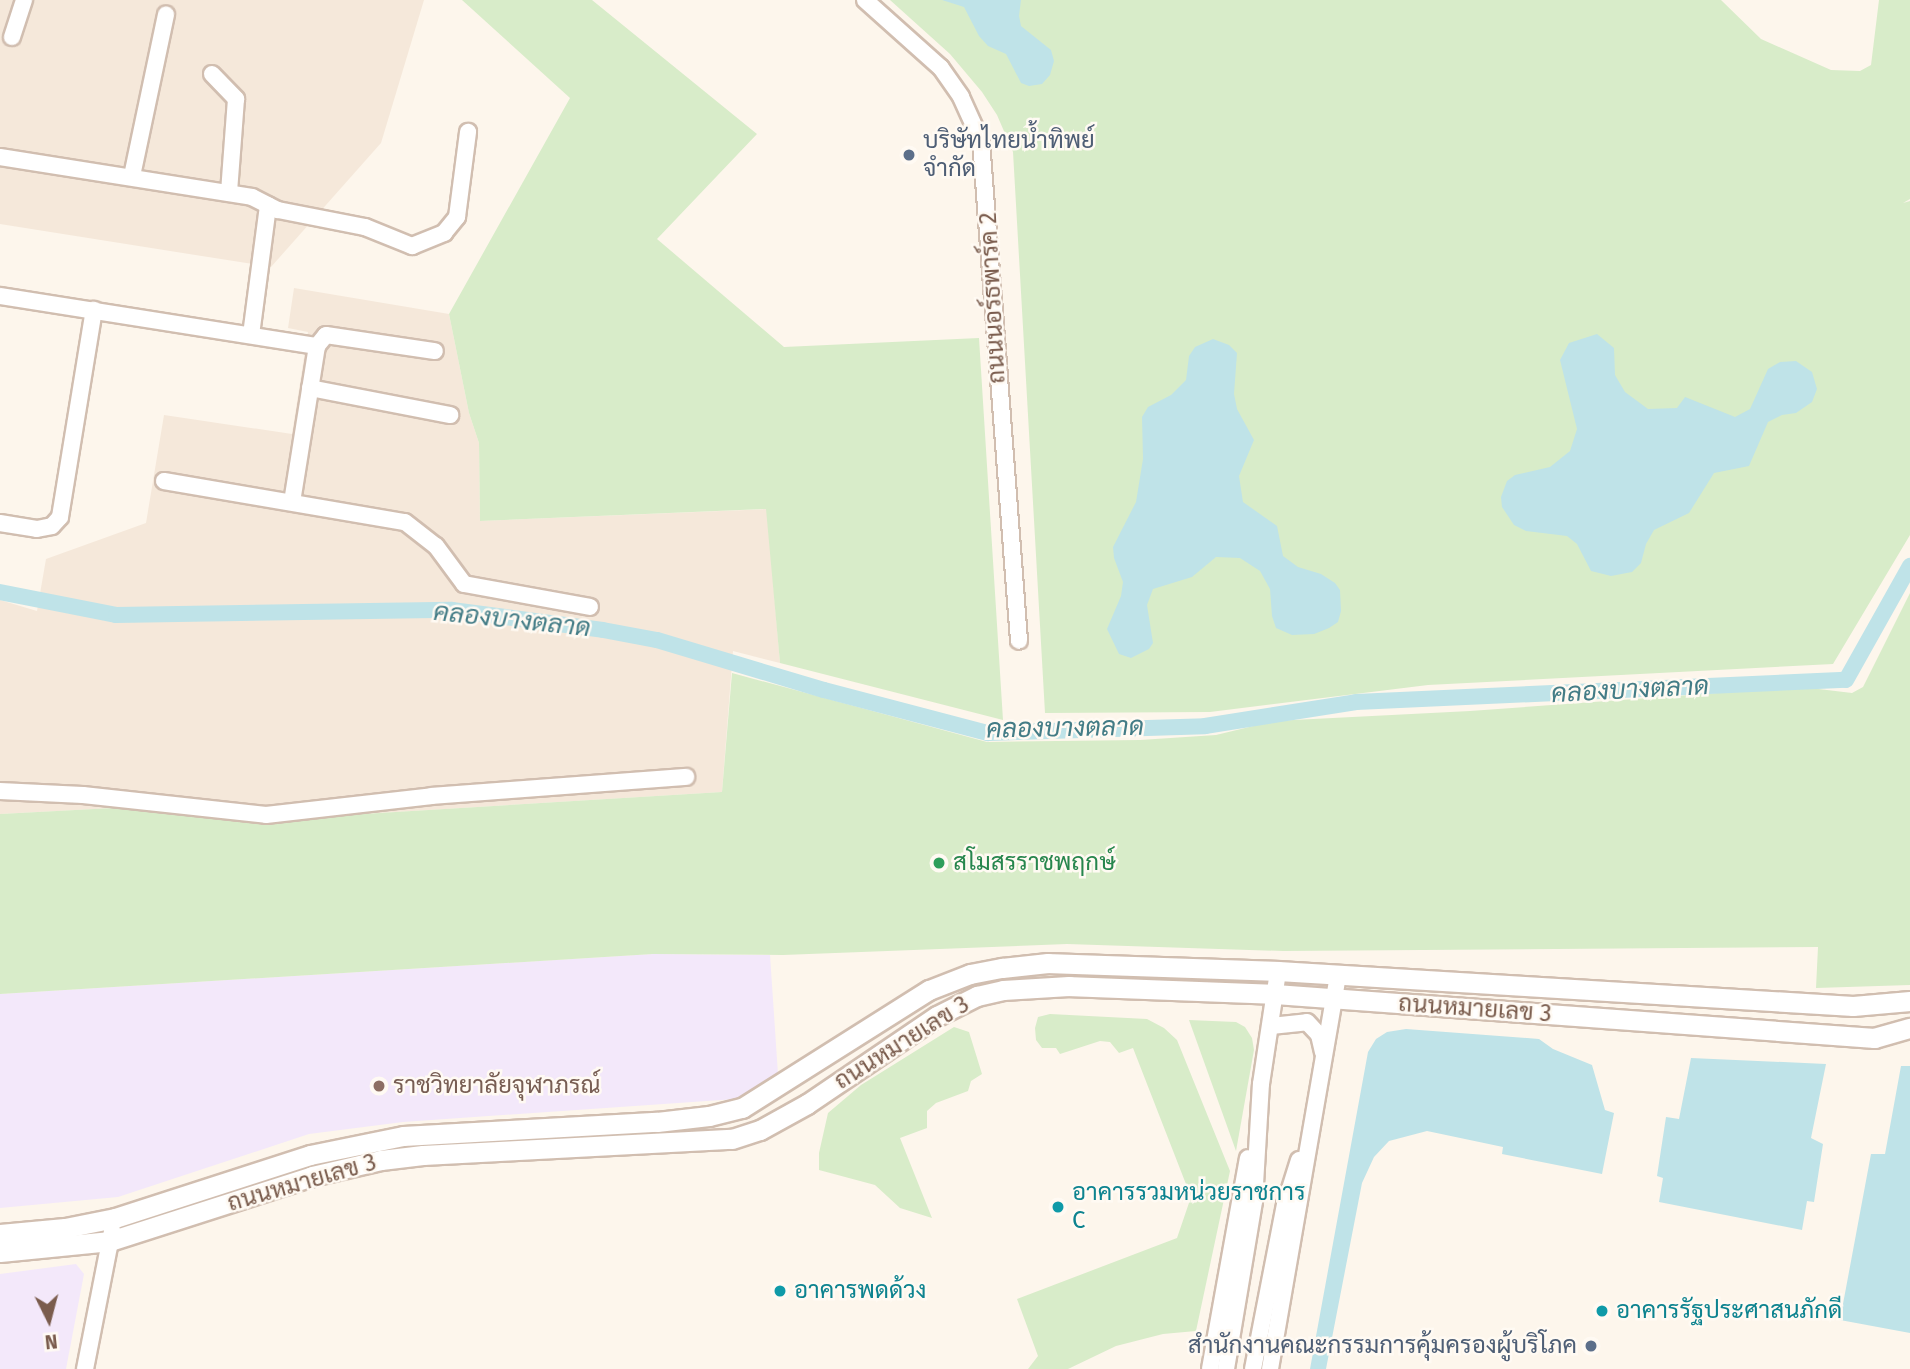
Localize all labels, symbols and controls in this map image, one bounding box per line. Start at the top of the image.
place label: บริษัทไทยน้ำทิพย์ จำกัด [923,127,1095,183]
marker: บริษัทไทยน้ำทิพย์ จำกัด [901,147,917,163]
street label: ถนนนอร์ธพาร์ค 2 [974,211,1012,385]
water label: คลองบางตลาด [432,596,592,644]
water label: คลองบางตลาด [1550,670,1710,710]
water label: คลองบางตลาด [986,711,1144,745]
place label: สโมสรราชพฤกษ์ [953,849,1115,877]
marker: สโมสรราชพฤกษ์ [931,855,947,871]
street label: ถนนหมายเลข 3 [1397,989,1553,1029]
street label: ถนนหมายเลข 3 [829,990,975,1096]
place label: ราชวิทยาลัยจุฬาภรณ์ [393,1072,600,1100]
marker: ราชวิทยาลัยจุฬาภรณ์ [371,1078,387,1094]
street label: ถนนหมายเลข 3 [224,1148,380,1218]
place label: อาคารรวมหน่วยราชการ C [1072,1179,1306,1235]
marker: อาคารรวมหน่วยราชการ C [1050,1199,1066,1215]
place label: อาคารพดด้วง [794,1277,926,1305]
marker: อาคารพดด้วง [772,1283,788,1299]
north arrow [14,1285,84,1355]
place label: อาคารรัฐประศาสนภักดี [1616,1297,1842,1325]
marker: อาคารรัฐประศาสนภักดี [1594,1303,1610,1319]
text: N [44,1329,59,1353]
place label: สำนักงานคณะกรรมการคุ้มครองผู้บริโภค [1188,1332,1577,1360]
marker: สำนักงานคณะกรรมการคุ้มครองผู้บริโภค [1583,1338,1599,1354]

